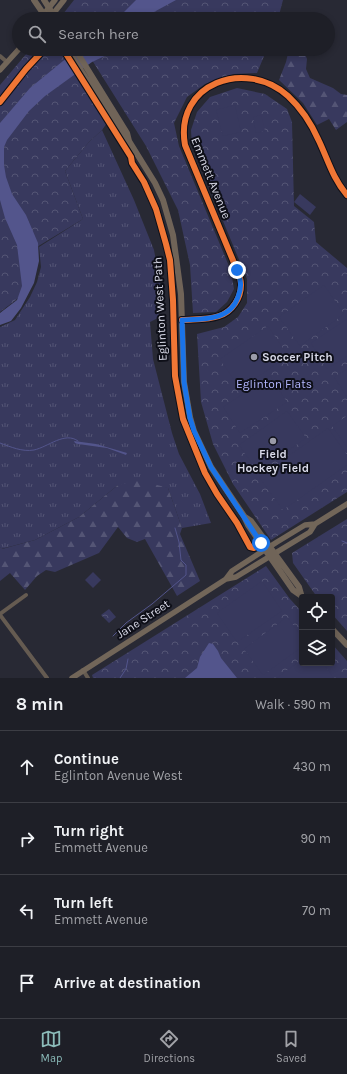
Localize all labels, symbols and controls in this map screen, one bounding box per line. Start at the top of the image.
search box [12,12,335,56]
icon: search [26,23,48,45]
text: Search here [58,25,139,43]
street label: Emmett Avenue [188,135,234,221]
street label: Eglinton West Path [150,257,170,361]
route end [228,261,246,279]
place label: Soccer Pitch [262,350,333,364]
marker: Soccer Pitch [249,352,259,362]
park label: Eglinton Flats [236,377,312,391]
marker: Field Hockey Field [268,436,278,446]
place label: Field Hockey Field [237,447,309,475]
route start [252,534,270,552]
map controls [299,594,335,666]
button: locate [299,594,335,630]
street label: Jane Street [114,596,173,641]
button: layers [299,630,335,666]
text: 8 min [16,694,64,714]
text: Walk · 590 m [255,697,331,712]
text: Continue [54,750,119,768]
icon: ahead [16,756,38,778]
text: 430 m [293,759,331,774]
text: Eglinton Avenue West [54,768,182,783]
text: Turn right [54,822,124,840]
icon: right [16,828,38,850]
text: 90 m [300,831,331,846]
text: Emmett Avenue [54,840,148,855]
text: Turn left [54,894,113,912]
icon: left [16,900,38,922]
text: 70 m [302,903,331,918]
text: Emmett Avenue [54,912,148,927]
icon: arrive [16,972,38,994]
text: Arrive at destination [54,974,201,992]
tab: Map [40,1028,62,1065]
tab: Directions [143,1028,195,1065]
tab: Saved [276,1028,307,1065]

